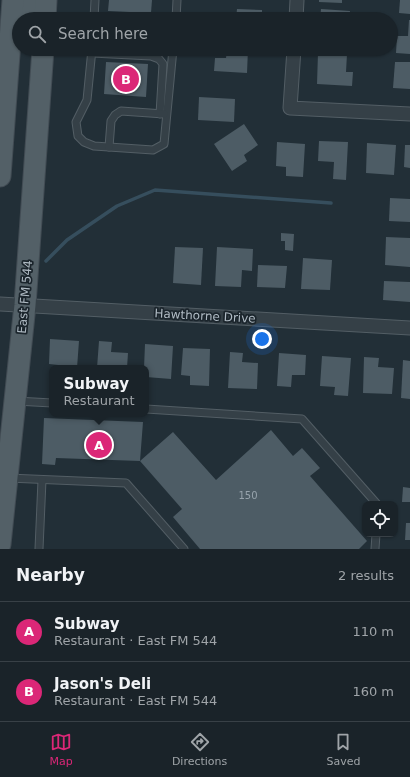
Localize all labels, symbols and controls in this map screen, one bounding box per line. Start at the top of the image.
search box [12,12,398,56]
icon: search [26,23,48,45]
text: Search here [58,25,148,43]
pin: B [113,64,139,94]
street label: East FM 544 [15,260,35,334]
street label: Hawthorne Drive [154,306,256,326]
your location [252,329,272,349]
popup [49,365,149,417]
text: Subway [63,375,129,393]
text: Restaurant [63,393,135,408]
pin: A [86,430,112,460]
house number: 150 [238,490,258,501]
map controls [362,501,398,537]
button: locate [362,501,398,537]
text: Nearby [16,565,85,585]
text: 2 results [338,568,394,583]
text: Subway [54,615,120,633]
text: A [24,624,34,639]
text: 110 m [352,624,394,639]
text: Restaurant · East FM 544 [54,633,217,648]
text: Jason's Deli [54,675,151,693]
text: B [24,684,34,699]
text: 160 m [352,684,394,699]
text: Restaurant · East FM 544 [54,693,217,708]
tab: Map [50,731,73,768]
tab: Directions [172,731,227,768]
tab: Saved [326,731,360,768]

